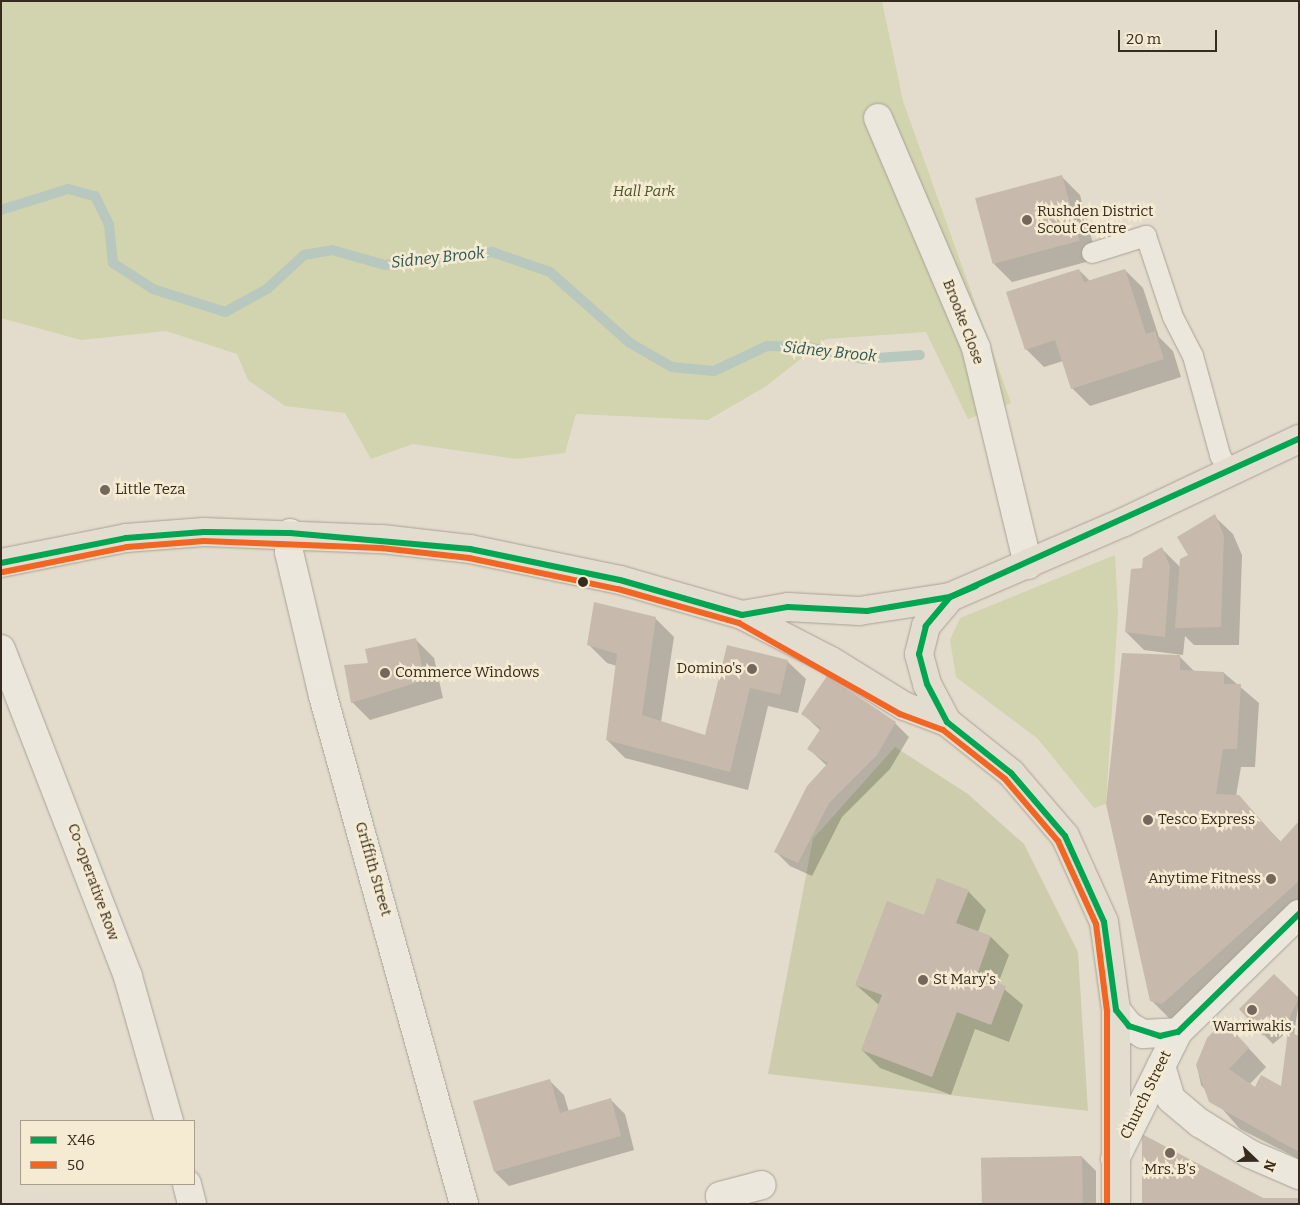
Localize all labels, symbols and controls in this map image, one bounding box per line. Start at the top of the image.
scale bar [1120,20,1219,52]
text: 20 m [1126,30,1161,48]
park label: Hall Park [613,183,675,201]
place label: Rushden District Scout Centre [1037,202,1153,237]
marker: Rushden District Scout Centre [1021,214,1033,226]
water label: Sidney Brook [390,244,486,272]
street label: Brooke Close [939,277,987,367]
water label: Sidney Brook [782,338,878,366]
place label: Little Teza [115,481,185,499]
marker: Little Teza [99,484,111,496]
unlabelled marker [578,577,588,587]
place label: Domino's [676,660,742,678]
marker: Domino's [746,663,758,675]
place label: Commerce Windows [395,664,539,682]
marker: Commerce Windows [379,667,391,679]
place label: Tesco Express [1158,811,1255,829]
marker: Tesco Express [1142,814,1154,826]
street label: Griffith Street [351,820,395,918]
street label: Co-operative Row [63,821,123,943]
place label: Anytime Fitness [1148,870,1261,888]
marker: Anytime Fitness [1265,873,1277,885]
place label: St Mary's [933,971,996,989]
marker: St Mary's [917,974,929,986]
marker: Warriwakis [1246,1004,1258,1016]
place label: Warriwakis [1212,1018,1292,1036]
street label: Church Street [1117,1048,1175,1142]
legend [20,1120,195,1185]
text: X46 [67,1131,95,1149]
north arrow [1230,1135,1280,1185]
marker: Mrs. B's [1164,1147,1176,1159]
text: 50 [67,1156,85,1174]
text: N [1259,1158,1279,1174]
place label: Mrs. B's [1144,1161,1196,1179]

